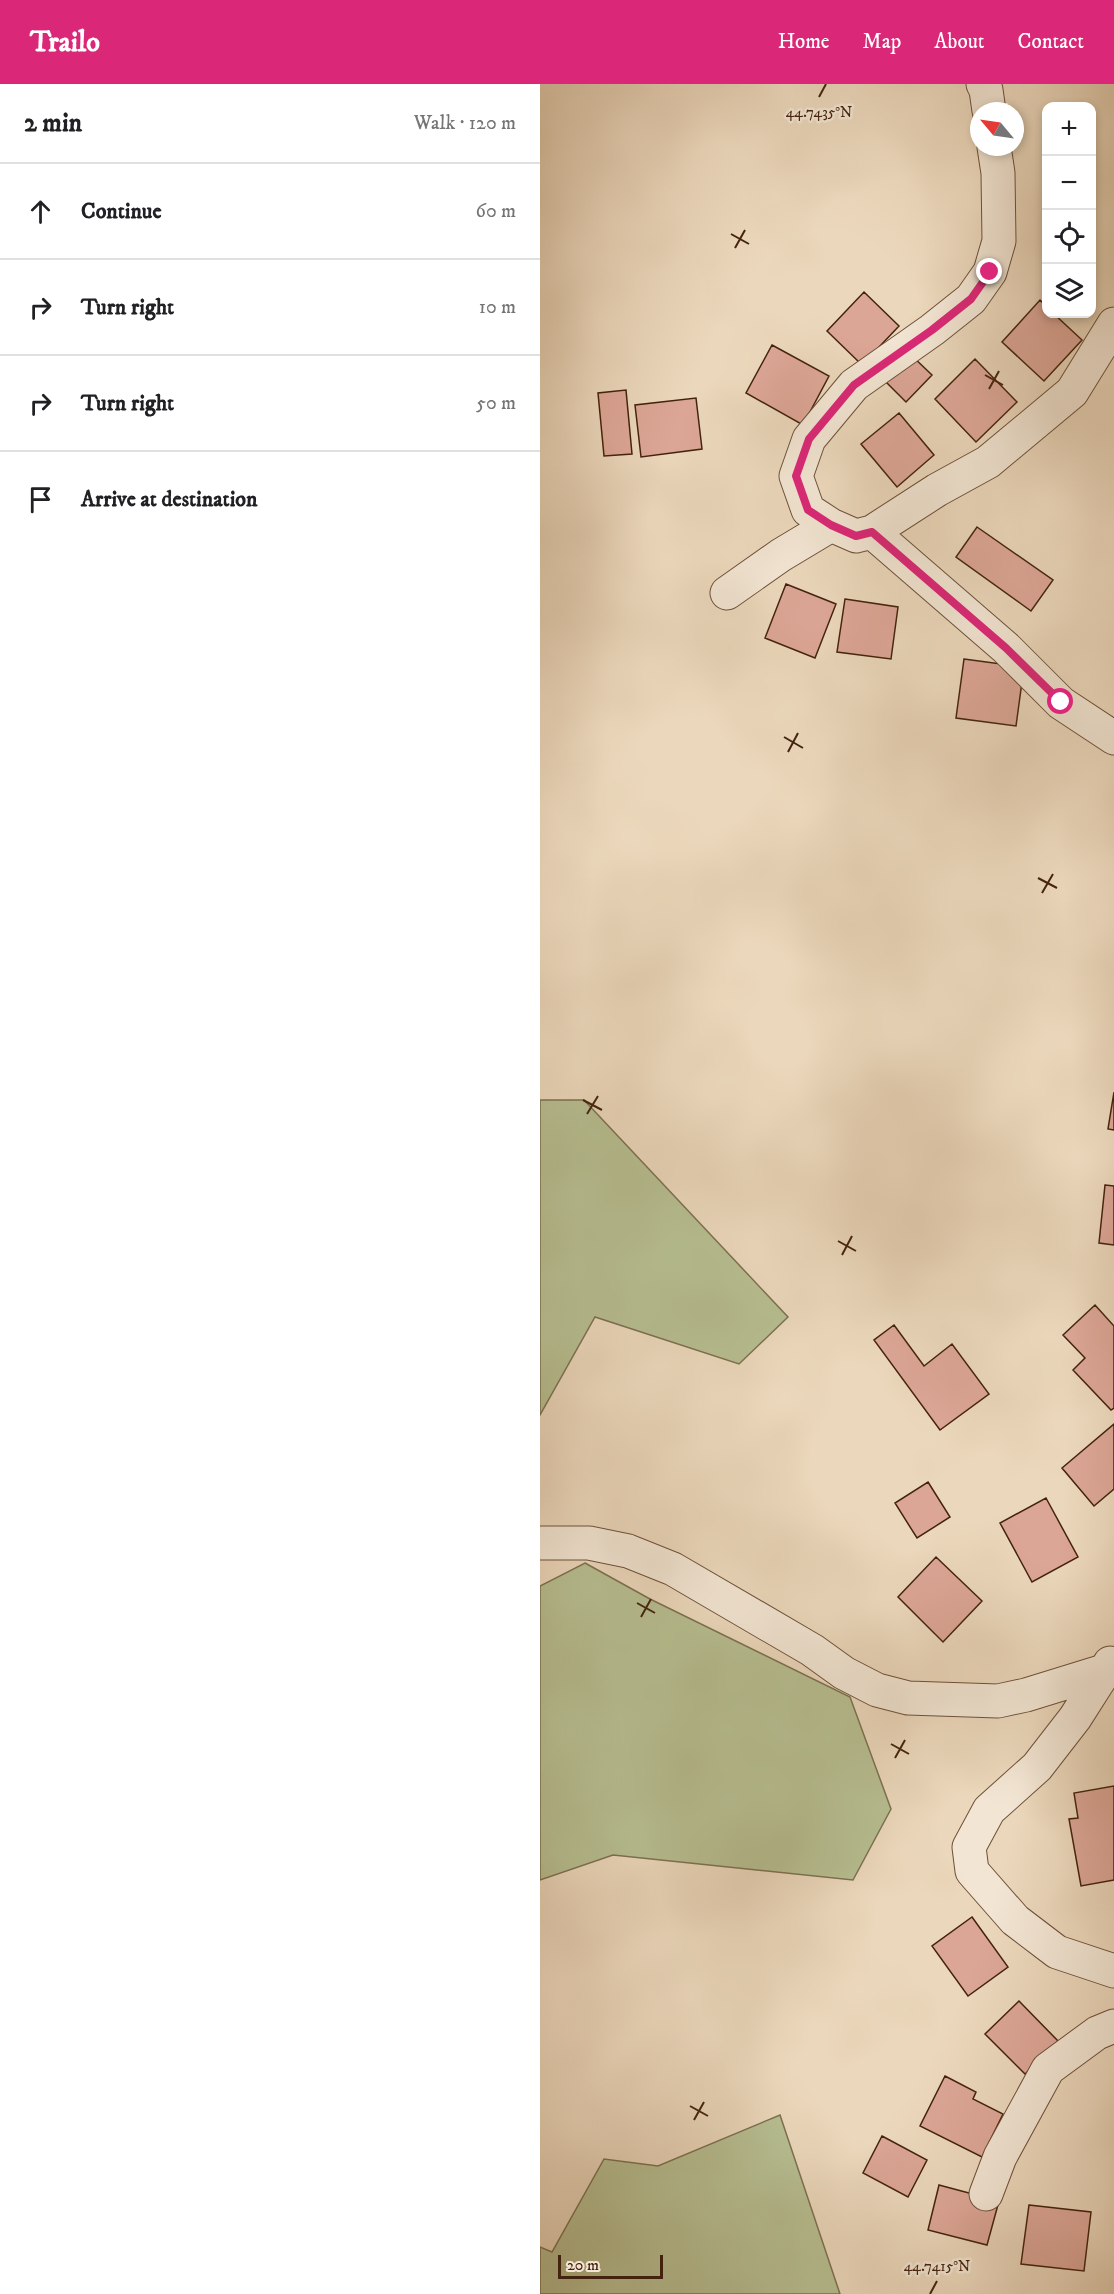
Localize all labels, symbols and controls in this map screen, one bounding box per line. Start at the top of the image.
text: Trailo [30,25,100,60]
text: Home [778,29,830,55]
text: Map [863,29,901,55]
text: About [934,29,985,55]
text: Contact [1018,29,1084,55]
north arrow [970,102,1024,156]
map controls [1042,102,1096,318]
button: + [1042,102,1096,156]
text: 44.7435°N [786,103,852,122]
text: 2 min [24,107,82,140]
text: Walk · 120 m [414,111,516,136]
button: − [1042,156,1096,210]
icon: ahead [24,195,57,228]
text: Continue [81,198,162,225]
text: 60 m [476,199,516,224]
button: locate [1042,210,1096,264]
route end [976,258,1002,284]
button: layers [1042,264,1096,318]
icon: right [24,291,57,324]
text: Turn right [81,294,174,321]
text: 10 m [479,295,516,320]
icon: right [24,387,57,420]
text: Turn right [81,390,174,417]
text: 50 m [476,391,516,416]
icon: arrive [24,483,57,516]
text: Arrive at destination [81,486,258,513]
route start [1047,688,1073,714]
scale bar [558,2252,663,2280]
text: 20 m [567,2255,599,2275]
text: 44.7415°N [904,2257,970,2276]

